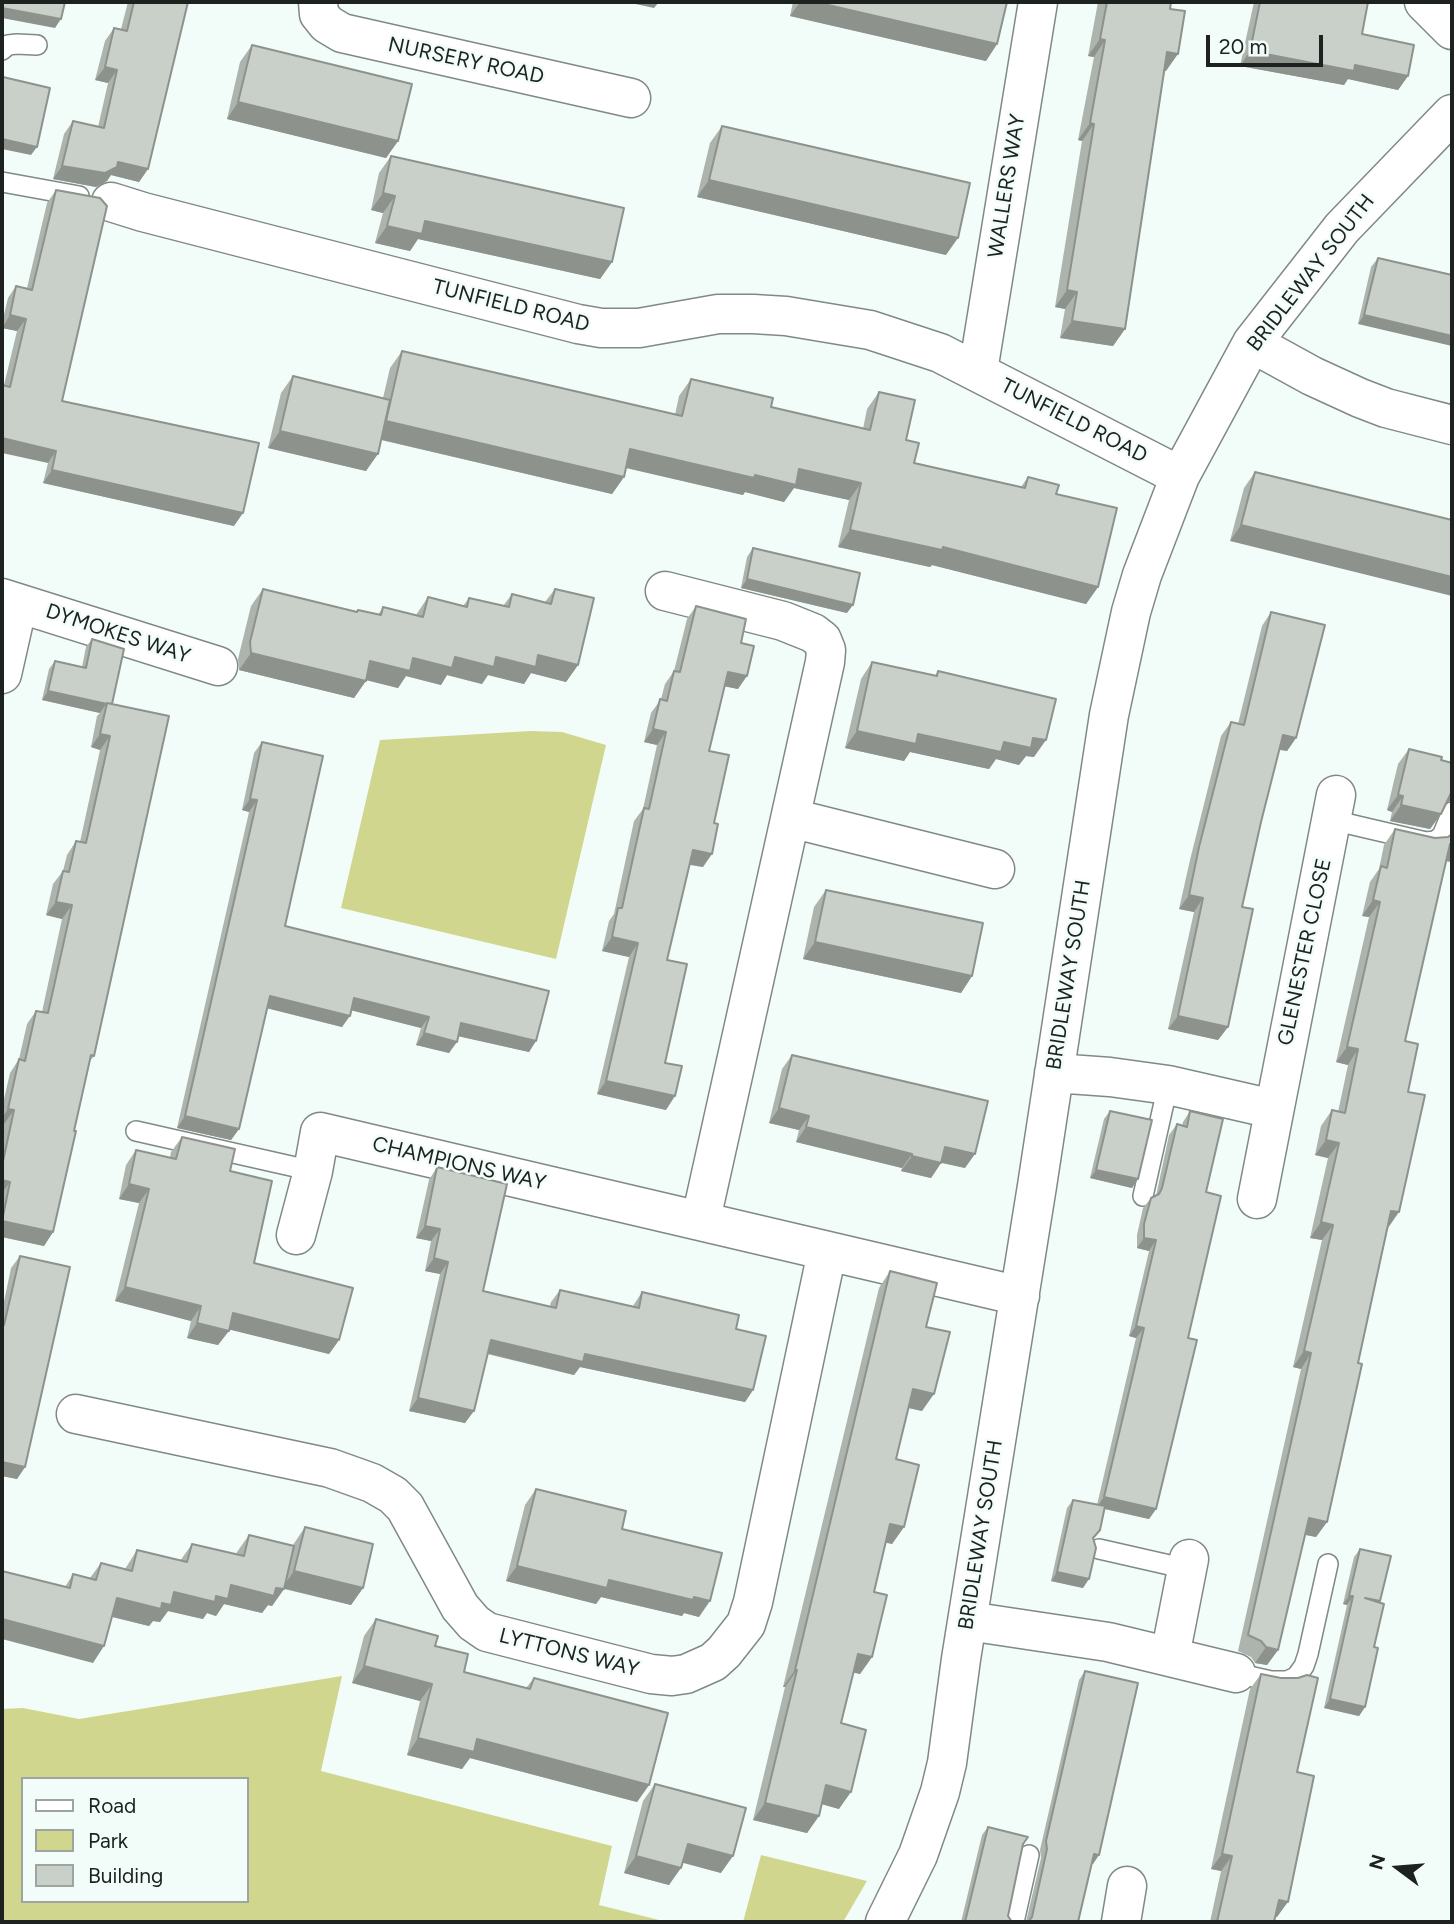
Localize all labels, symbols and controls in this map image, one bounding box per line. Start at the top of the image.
scale bar [1209,21,1326,65]
street label: NURSERY ROAD [386,32,546,90]
text: 20 m [1219,34,1267,59]
street label: WALLERS WAY [983,112,1031,260]
street label: BRIDLEWAY SOUTH [1242,190,1380,356]
street label: TUNFIELD ROAD [430,274,592,338]
street label: TUNFIELD ROAD [997,373,1151,469]
street label: DYMOKES WAY [43,599,193,669]
street label: GLENESTER CLOSE [1273,856,1337,1048]
street label: BRIDLEWAY SOUTH [1042,878,1096,1072]
street label: CHAMPIONS WAY [370,1132,548,1196]
street label: BRIDLEWAY SOUTH [954,1438,1008,1632]
street label: LYTTONS WAY [496,1623,642,1683]
legend [21,1777,248,1903]
text: Road [88,1793,136,1818]
text: Park [88,1828,128,1853]
north arrow [1363,1833,1433,1903]
text: N [1364,1852,1390,1872]
text: Building [88,1863,163,1888]

